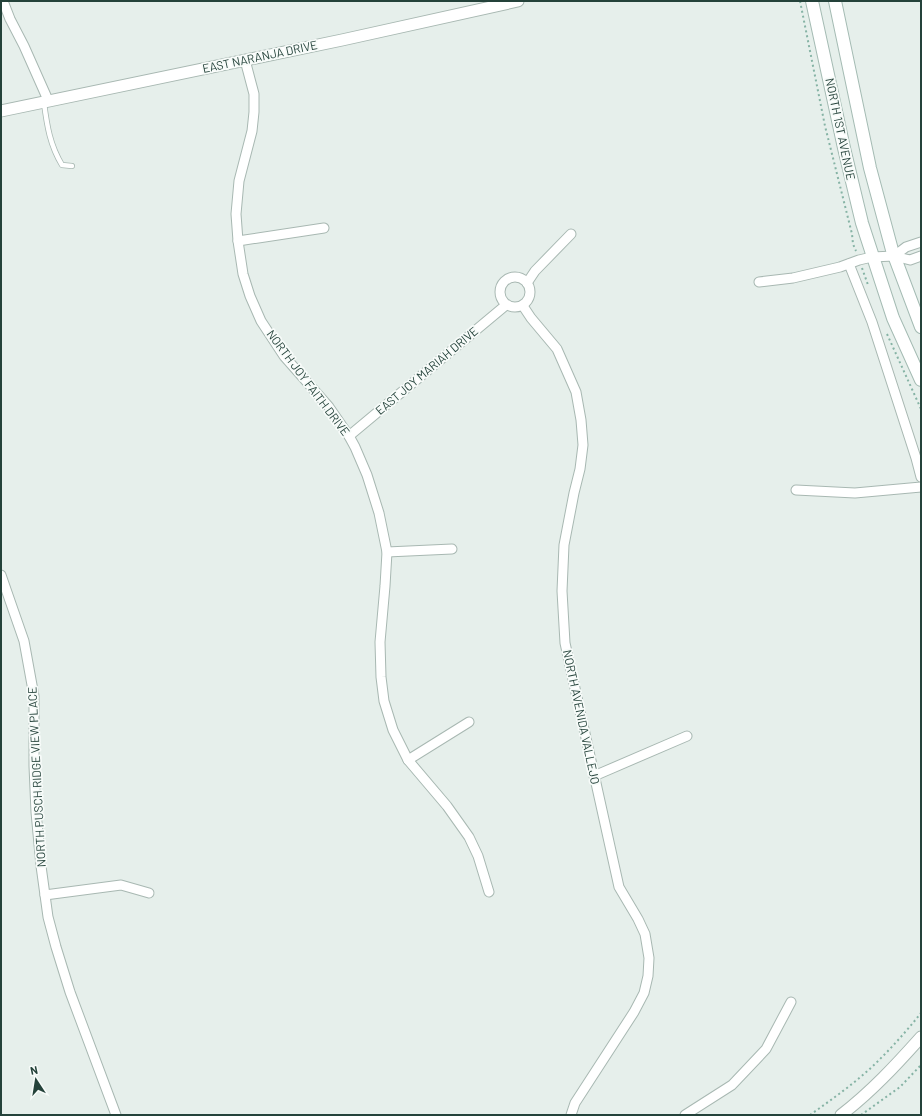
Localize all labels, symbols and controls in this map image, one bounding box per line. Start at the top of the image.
street label: EAST NARANJA DRIVE [201,37,319,75]
street label: NORTH 1ST AVENUE [823,76,859,181]
street label: EAST JOY MARIAH DRIVE [372,323,480,417]
street label: NORTH JOY FAITH DRIVE [264,327,353,438]
street label: NORTH AVENIDA VALLEJO [561,648,603,785]
street label: NORTH PUSCH RIDGE VIEW PLACE [24,686,48,868]
north arrow [16,1060,56,1100]
text: N [29,1063,39,1077]

